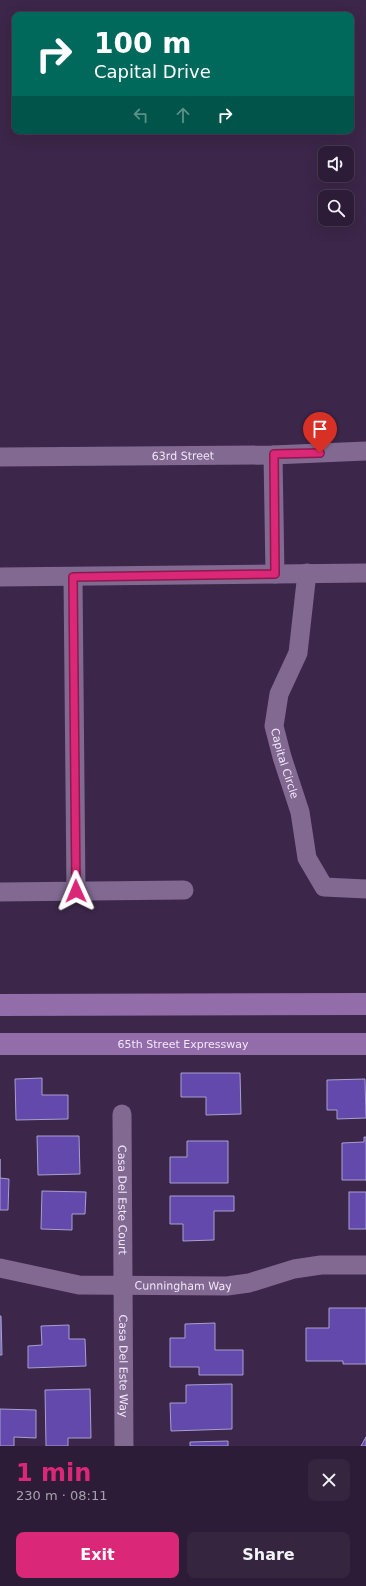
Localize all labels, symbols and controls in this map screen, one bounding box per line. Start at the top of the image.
text: 100 m [94,27,191,60]
icon: right [28,28,80,80]
text: Capital Drive [94,61,211,82]
icon: left [130,104,152,126]
icon: ahead [172,104,194,126]
icon: right [214,104,236,126]
map controls [318,146,354,226]
button: sound [318,146,354,182]
button: search [318,190,354,226]
pin [303,412,337,453]
icon: arrive [309,418,331,440]
street label: 63rd Street [152,449,215,462]
street label: Capital Circle [268,727,302,801]
position arrow [55,870,97,912]
street label: 65th Street Expressway [117,1038,249,1051]
street label: Casa Del Este Court [116,1145,129,1256]
street label: Cunningham Way [135,1279,233,1293]
street label: Casa Del Este Way [117,1314,130,1418]
text: 1 min [16,1459,91,1487]
button: close [308,1459,350,1501]
text: 230 m · 08:11 [16,1488,107,1503]
button: Exit [16,1532,179,1578]
button: Share [187,1532,350,1578]

